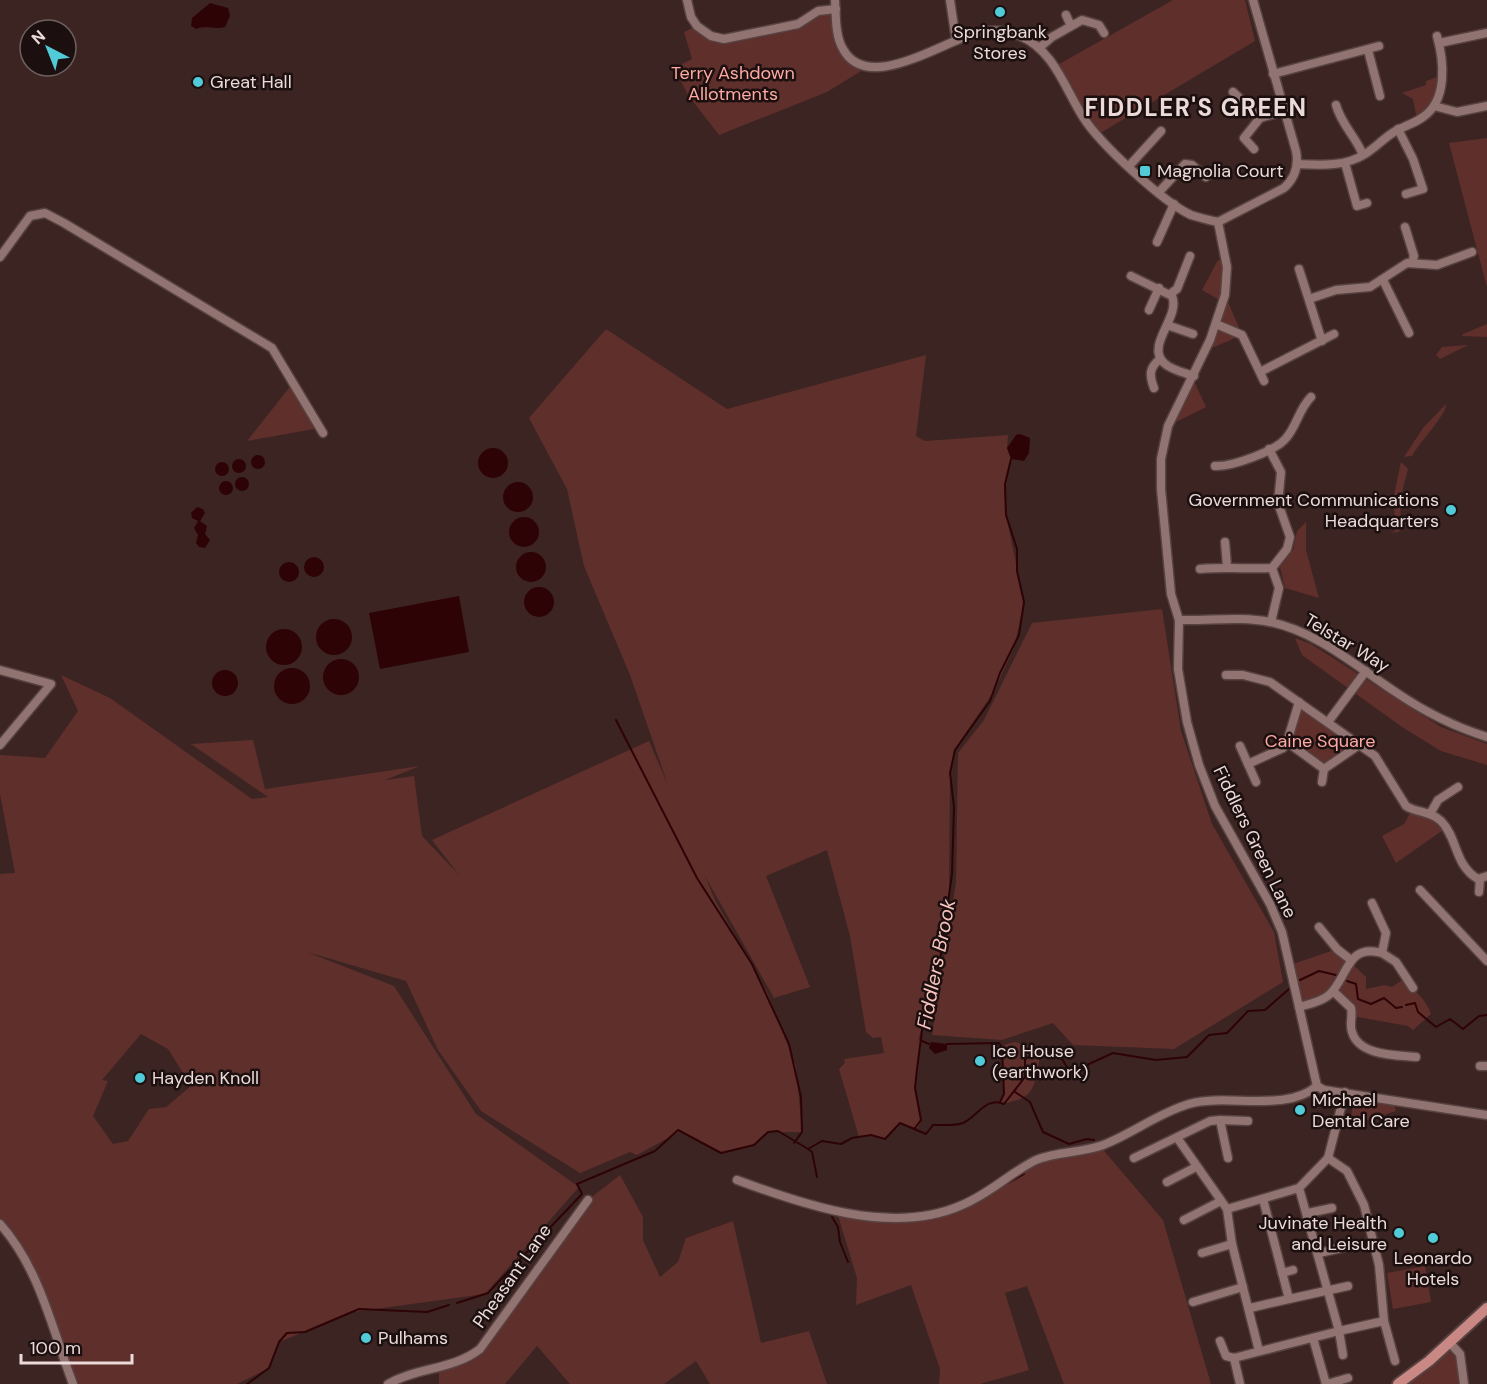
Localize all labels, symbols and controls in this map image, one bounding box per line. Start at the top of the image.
marker: Springbank Stores [993,5,1007,19]
north arrow [18,18,78,78]
place label: Springbank Stores [953,20,1047,65]
text: N [27,26,50,49]
park label: Terry Ashdown Allotments [671,61,795,106]
place label: Great Hall [210,70,292,94]
marker: Great Hall [191,75,205,89]
district label: FIDDLER'S GREEN [1085,92,1308,123]
place label: Magnolia Court [1157,159,1284,183]
marker: Magnolia Court [1138,164,1152,178]
place label: Government Communications Headquarters [1189,488,1439,533]
marker: Government Communications Headquarters [1444,503,1458,517]
street label: Telstar Way [1300,608,1394,678]
park label: Caine Square [1265,729,1375,753]
street label: Fiddlers Green Lane [1208,762,1302,922]
water label: Fiddlers Brook [911,896,962,1031]
place label: Ice House (earthwork) [992,1039,1089,1084]
marker: Ice House (earthwork) [973,1054,987,1068]
place label: Hayden Knoll [152,1066,259,1090]
marker: Hayden Knoll [133,1071,147,1085]
place label: Michael Dental Care [1312,1088,1410,1133]
marker: Michael Dental Care [1293,1103,1307,1117]
place label: Juvinate Health and Leisure [1258,1211,1387,1256]
street label: Pheasant Lane [467,1219,557,1333]
marker: Juvinate Health and Leisure [1392,1226,1406,1240]
marker: Leonardo Hotels [1426,1231,1440,1245]
place label: Leonardo Hotels [1394,1246,1472,1291]
place label: Pulhams [378,1326,448,1350]
scale bar [21,1327,132,1365]
marker: Pulhams [359,1331,373,1345]
text: 100 m [30,1336,81,1360]

